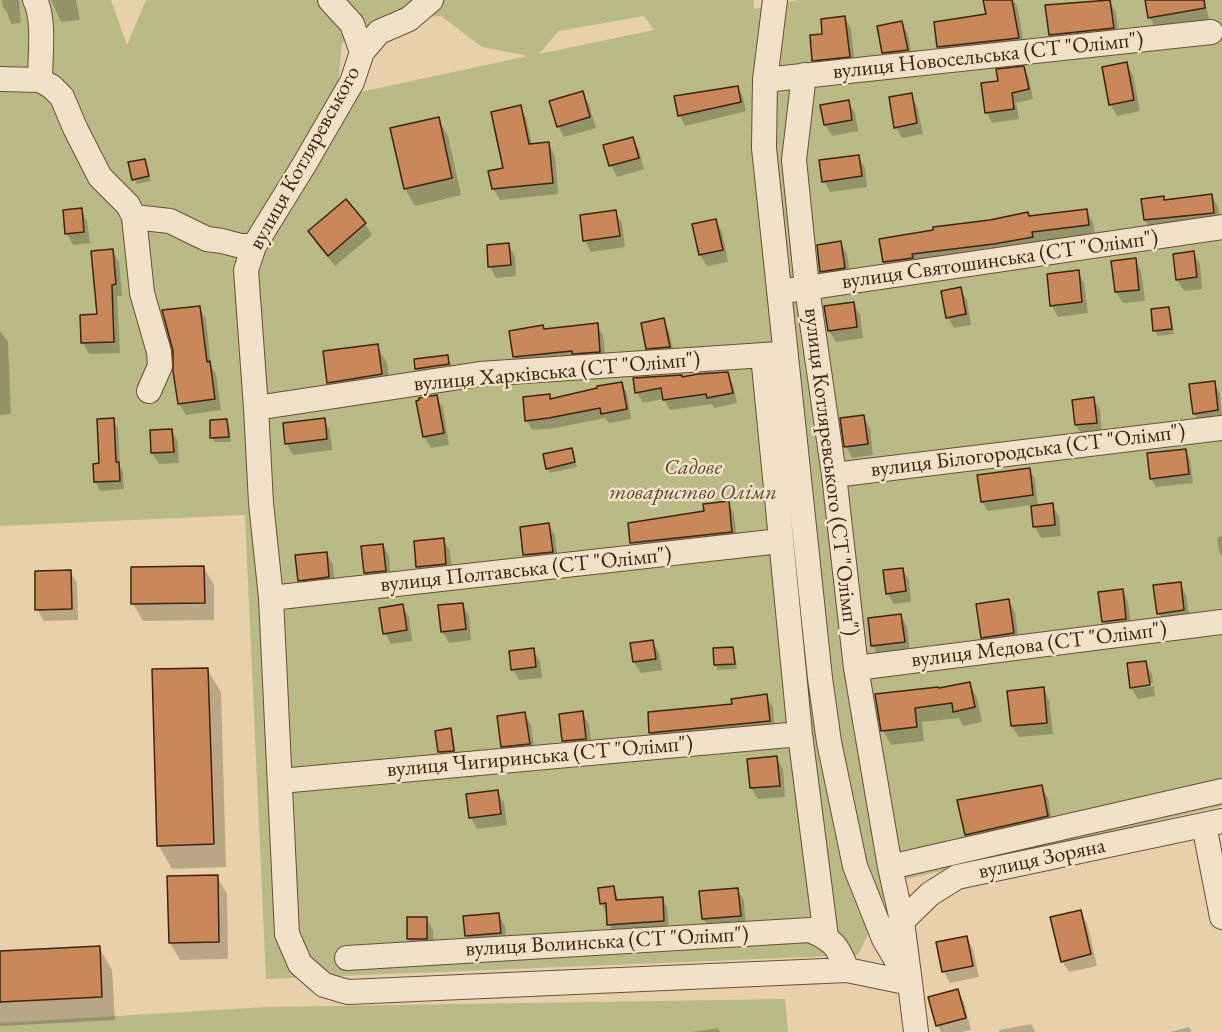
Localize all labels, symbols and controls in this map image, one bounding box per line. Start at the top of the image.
street label: вулиця Новосельська (СТ "Олімп") [831,27,1145,85]
street label: вулиця Котляревського [244,62,366,254]
street label: вулиця Святошинська (СТ "Олімп") [840,225,1160,295]
street label: вулиця Котляревського (СТ "Олімп") [798,306,864,638]
street label: вулиця Харківська (СТ "Олімп") [413,346,701,398]
street label: вулиця Білогородська (СТ "Олімп") [869,419,1187,483]
park label: Садове товариство Олімп [609,455,777,506]
street label: вулиця Полтавська (СТ "Олімп") [379,542,673,598]
street label: вулиця Медова (СТ "Олімп") [910,616,1168,674]
street label: вулиця Чигиринська (СТ "Олімп") [386,730,694,784]
street label: вулиця Зоряна [976,833,1108,885]
street label: вулиця Волинська (СТ "Олімп") [465,921,749,963]

